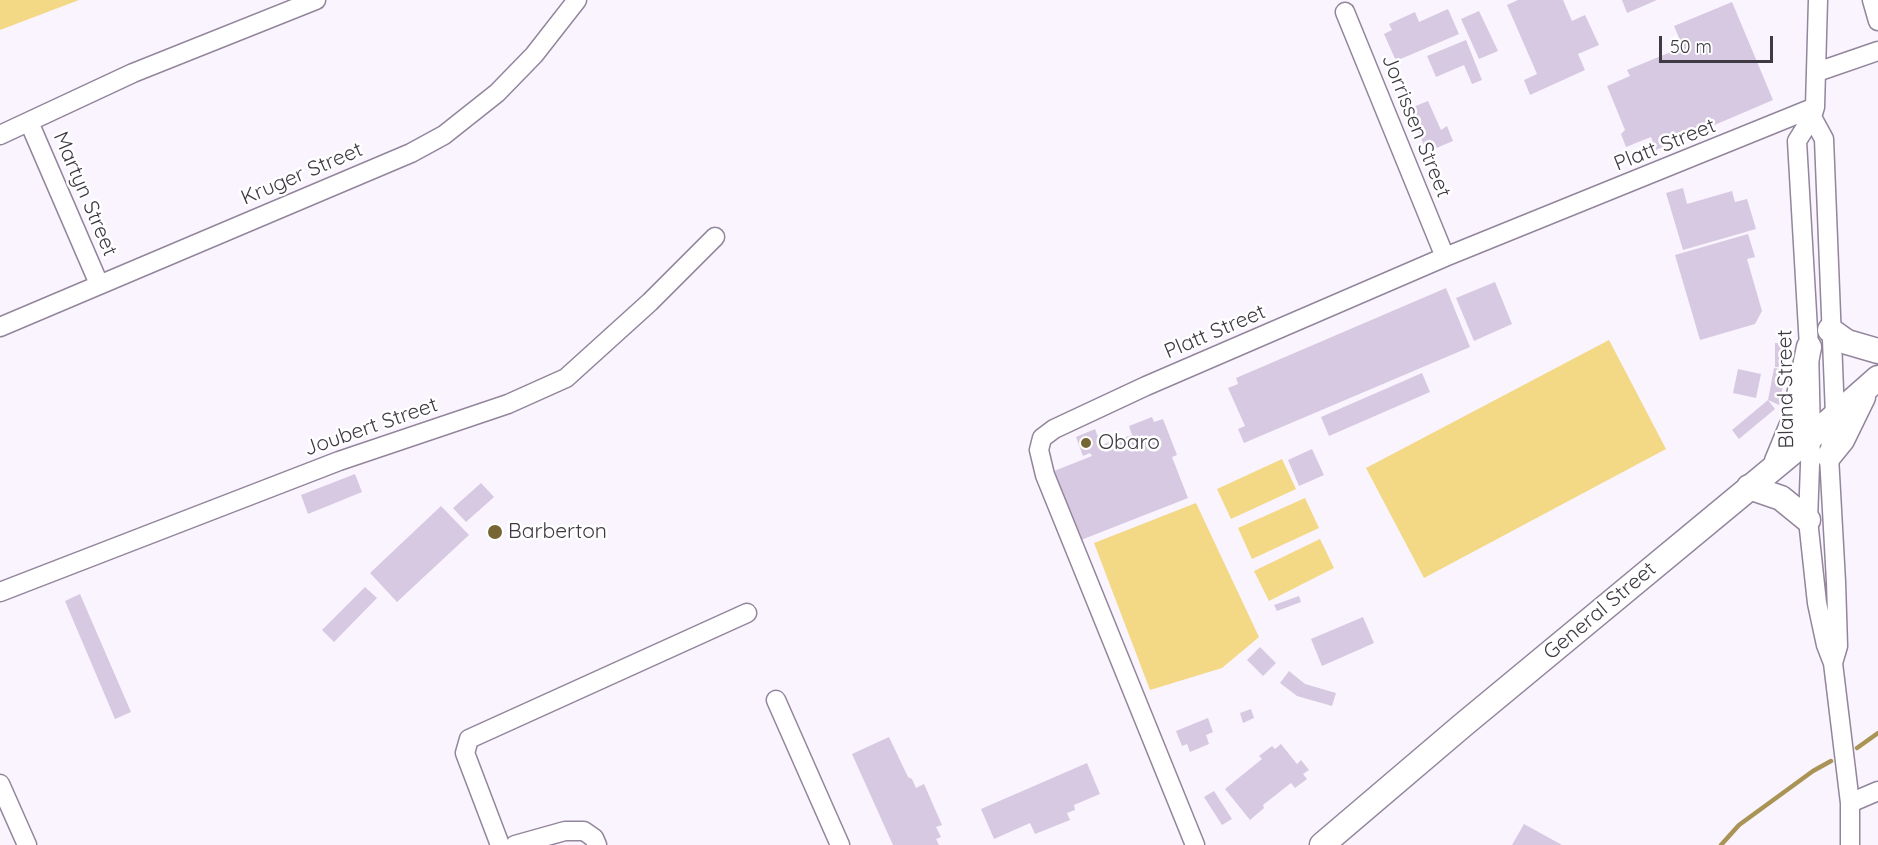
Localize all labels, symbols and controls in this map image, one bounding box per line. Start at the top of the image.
scale bar [1662,24,1776,62]
text: 50 m [1670,35,1712,58]
street label: Jorrissen Street [1376,51,1456,201]
street label: Platt Street [1610,113,1720,177]
street label: Martyn Street [48,128,122,260]
street label: Kruger Street [237,137,367,211]
street label: Platt Street [1161,299,1269,365]
street label: Bland Street [1772,329,1800,449]
street label: Joubert Street [301,392,441,462]
place label: Obaro [1098,430,1160,456]
marker: Obaro [1079,436,1093,450]
place label: Barberton [508,519,607,545]
marker: Barberton [486,523,504,541]
street label: General Street [1539,557,1661,665]

